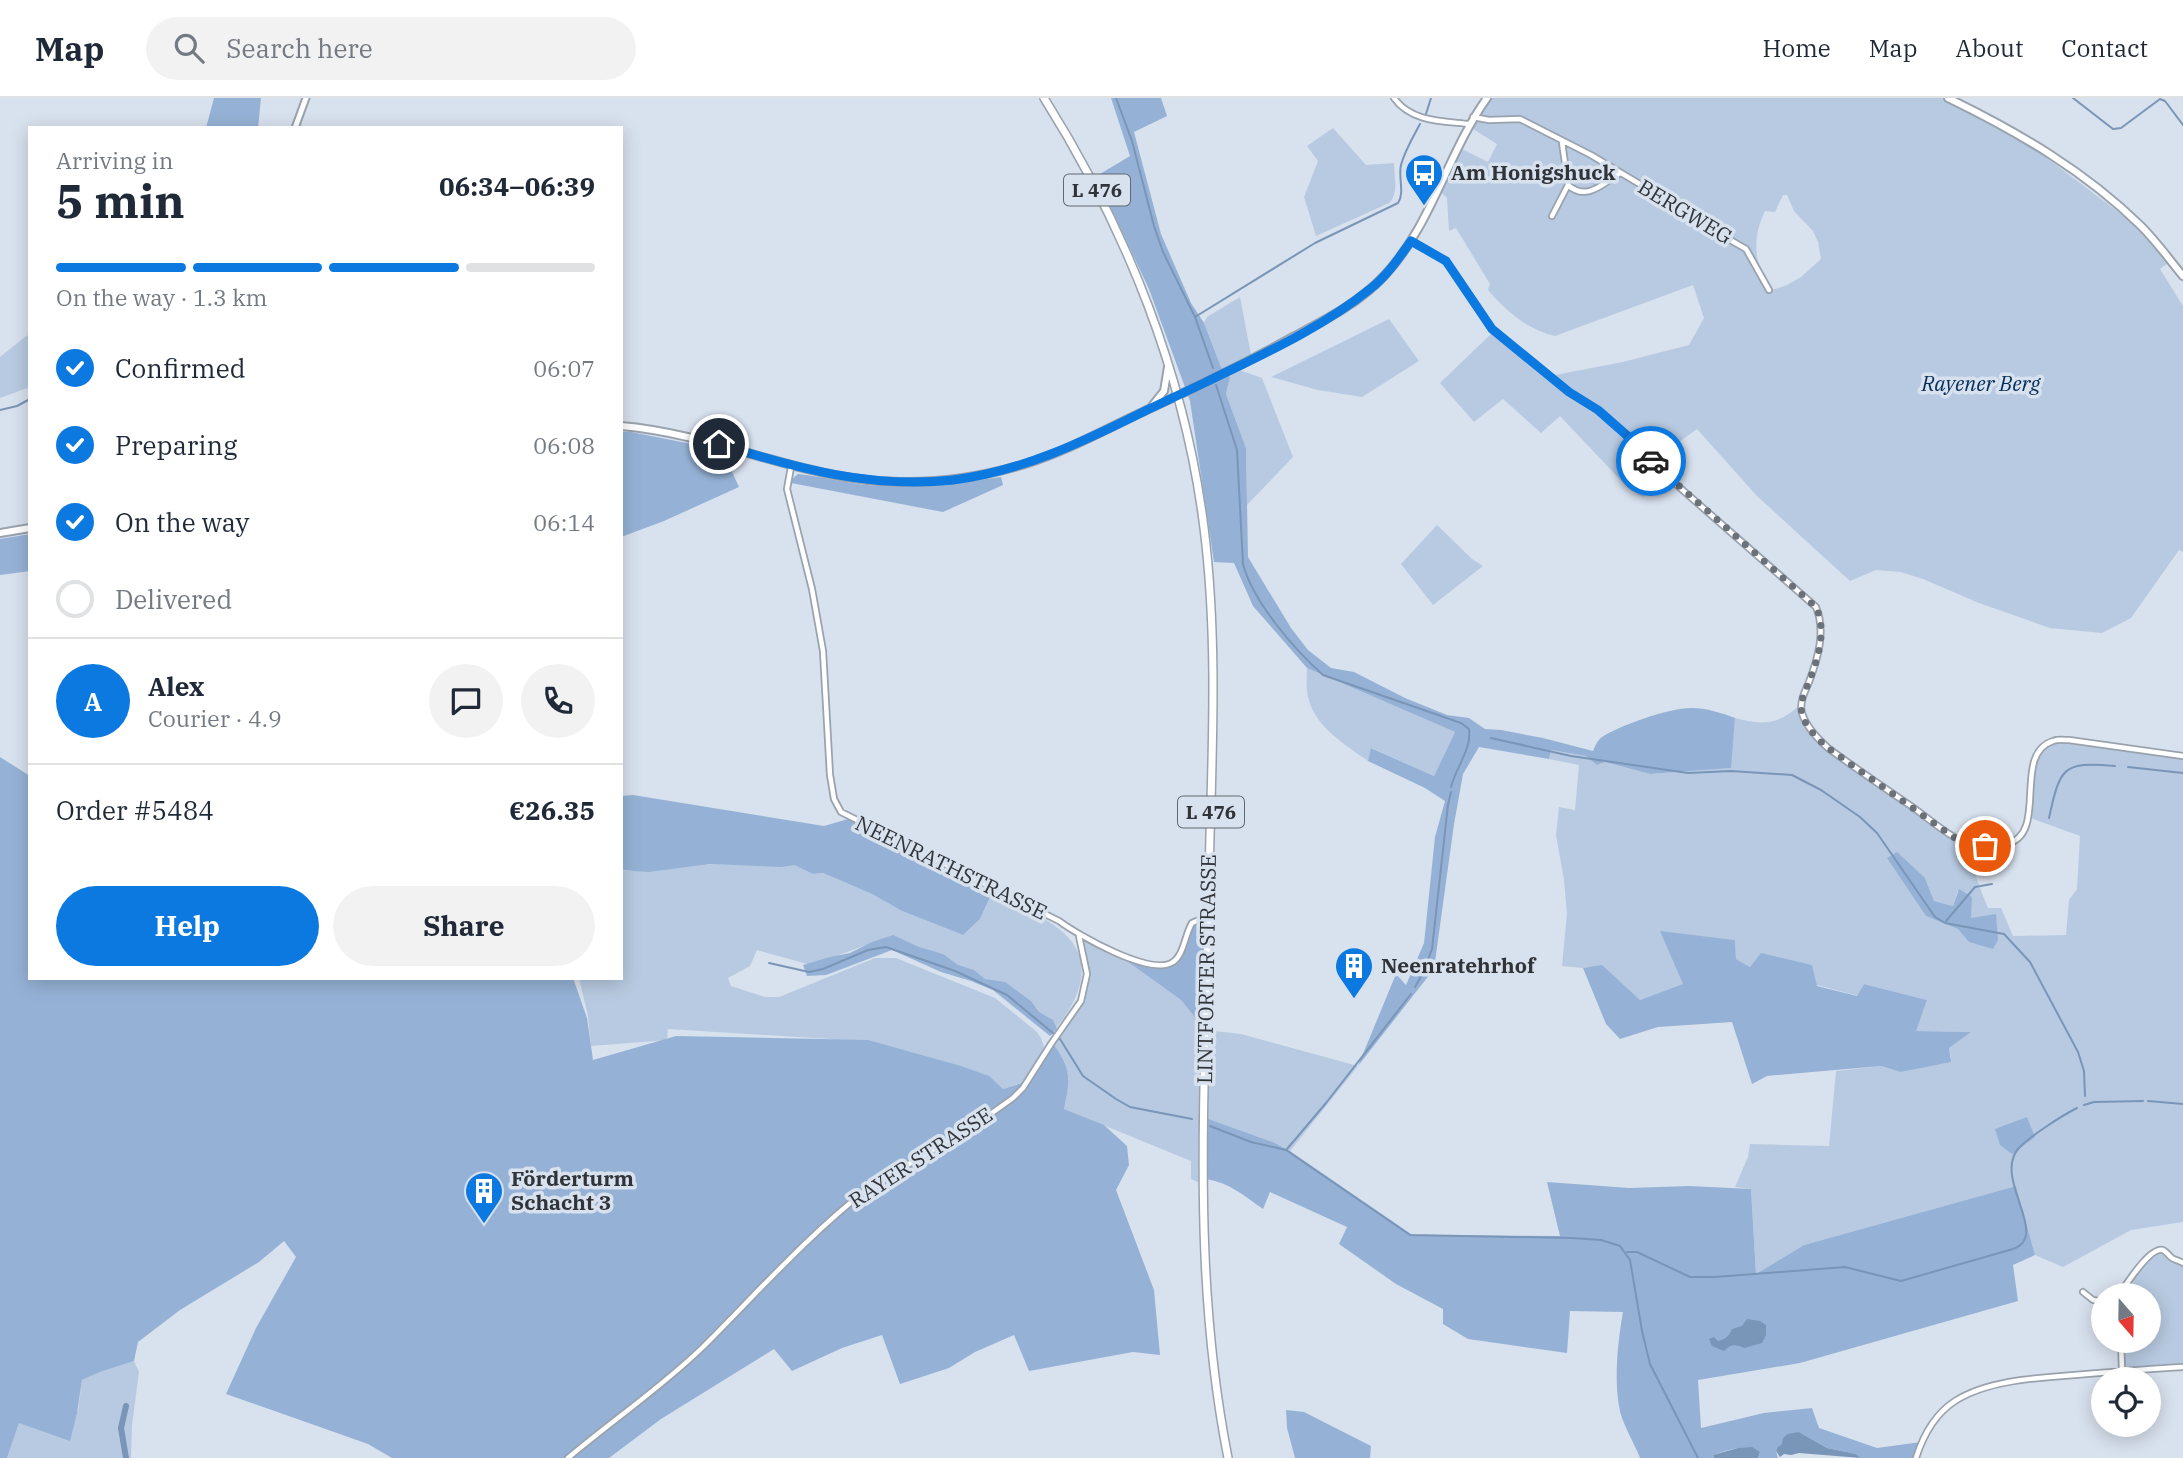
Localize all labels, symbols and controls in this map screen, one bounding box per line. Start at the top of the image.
search box [146,17,636,80]
text: Map [35,27,104,70]
icon: search [170,29,208,67]
text: Search here [226,31,373,65]
text: Home [1763,32,1831,64]
text: Map [1869,32,1917,64]
text: About [1955,32,2023,64]
text: Contact [2061,32,2148,64]
text: Arriving in [56,145,173,175]
bus stop icon: Am Honigshuck [1403,152,1445,207]
place label: Am Honigshuck [1451,158,1616,186]
text: 06:34–06:39 [439,169,595,203]
text: 5 min [56,171,185,231]
street label: BERGWEG [1633,172,1738,250]
road number: L 476 [1064,174,1130,206]
text: On the way · 1.3 km [56,282,268,312]
icon: check [56,349,94,387]
text: Confirmed [115,351,246,385]
text: 06:07 [533,353,595,383]
park label: Rayener Berg [1921,369,2042,397]
pin [689,414,749,474]
icon: home [700,425,738,463]
icon: check [56,426,94,464]
courier [1616,426,1686,496]
text: Preparing [115,428,237,462]
text: 06:08 [533,430,595,460]
icon: car [1632,442,1670,480]
icon: check [56,503,94,541]
text: On the way [115,505,249,539]
text: 06:14 [533,507,595,537]
text: Delivered [115,582,232,616]
button: chat [429,664,503,738]
button: phone [521,664,595,738]
text: Alex [148,669,204,703]
text: A [84,684,102,718]
text: Courier · 4.9 [148,703,282,733]
text: Order #5484 [56,793,214,827]
text: €26.35 [509,793,595,827]
road number: L 476 [1178,796,1244,828]
street label: NEENRATHSTRASSE [851,809,1052,926]
pin [1955,816,2015,876]
icon: bag [1966,827,2004,865]
street label: LINTFORTER STRASSE [1190,854,1222,1084]
button: Help [56,886,319,966]
button: Share [333,886,595,966]
building icon: Neenratehrhof [1333,945,1375,1000]
place label: Neenratehrhof [1381,951,1537,979]
street label: RAYER STRASSE [843,1100,998,1214]
place label: Förderturm Schacht 3 [511,1164,634,1216]
building icon: Förderturm Schacht 3 [463,1170,505,1225]
north arrow [2091,1283,2161,1353]
map controls [2091,1283,2161,1437]
button: locate [2091,1367,2161,1437]

